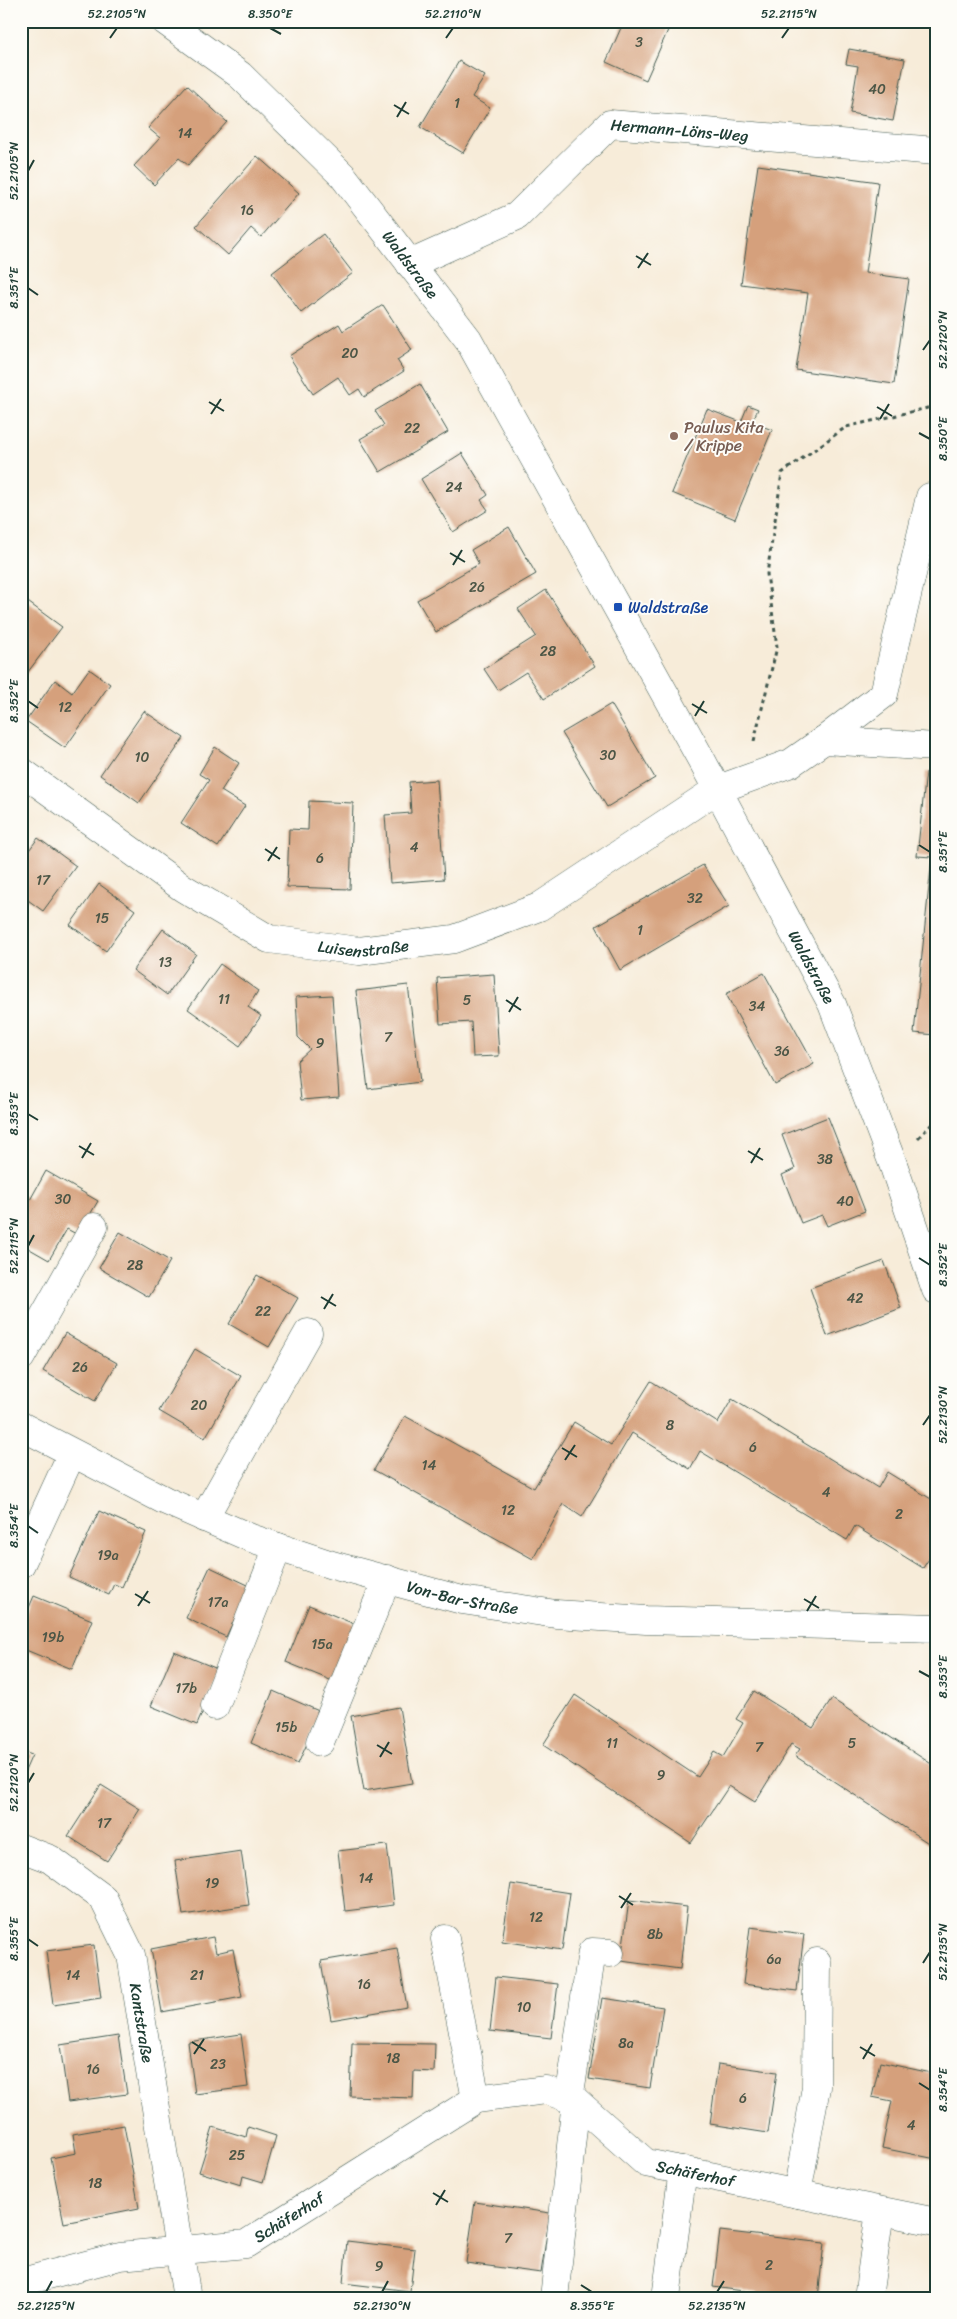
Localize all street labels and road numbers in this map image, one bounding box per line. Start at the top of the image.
street label: Hermann-Löns-Weg [610,110,750,150]
street label: Waldstraße [374,224,446,306]
street label: Waldstraße [780,925,844,1010]
street label: Luisenstraße [316,931,411,966]
street label: Von-Bar-Straße [403,1572,520,1623]
street label: Kantstraße [121,1981,162,2065]
street label: Schäferhof [654,2151,739,2196]
street label: Schäferhof [248,2183,332,2251]

